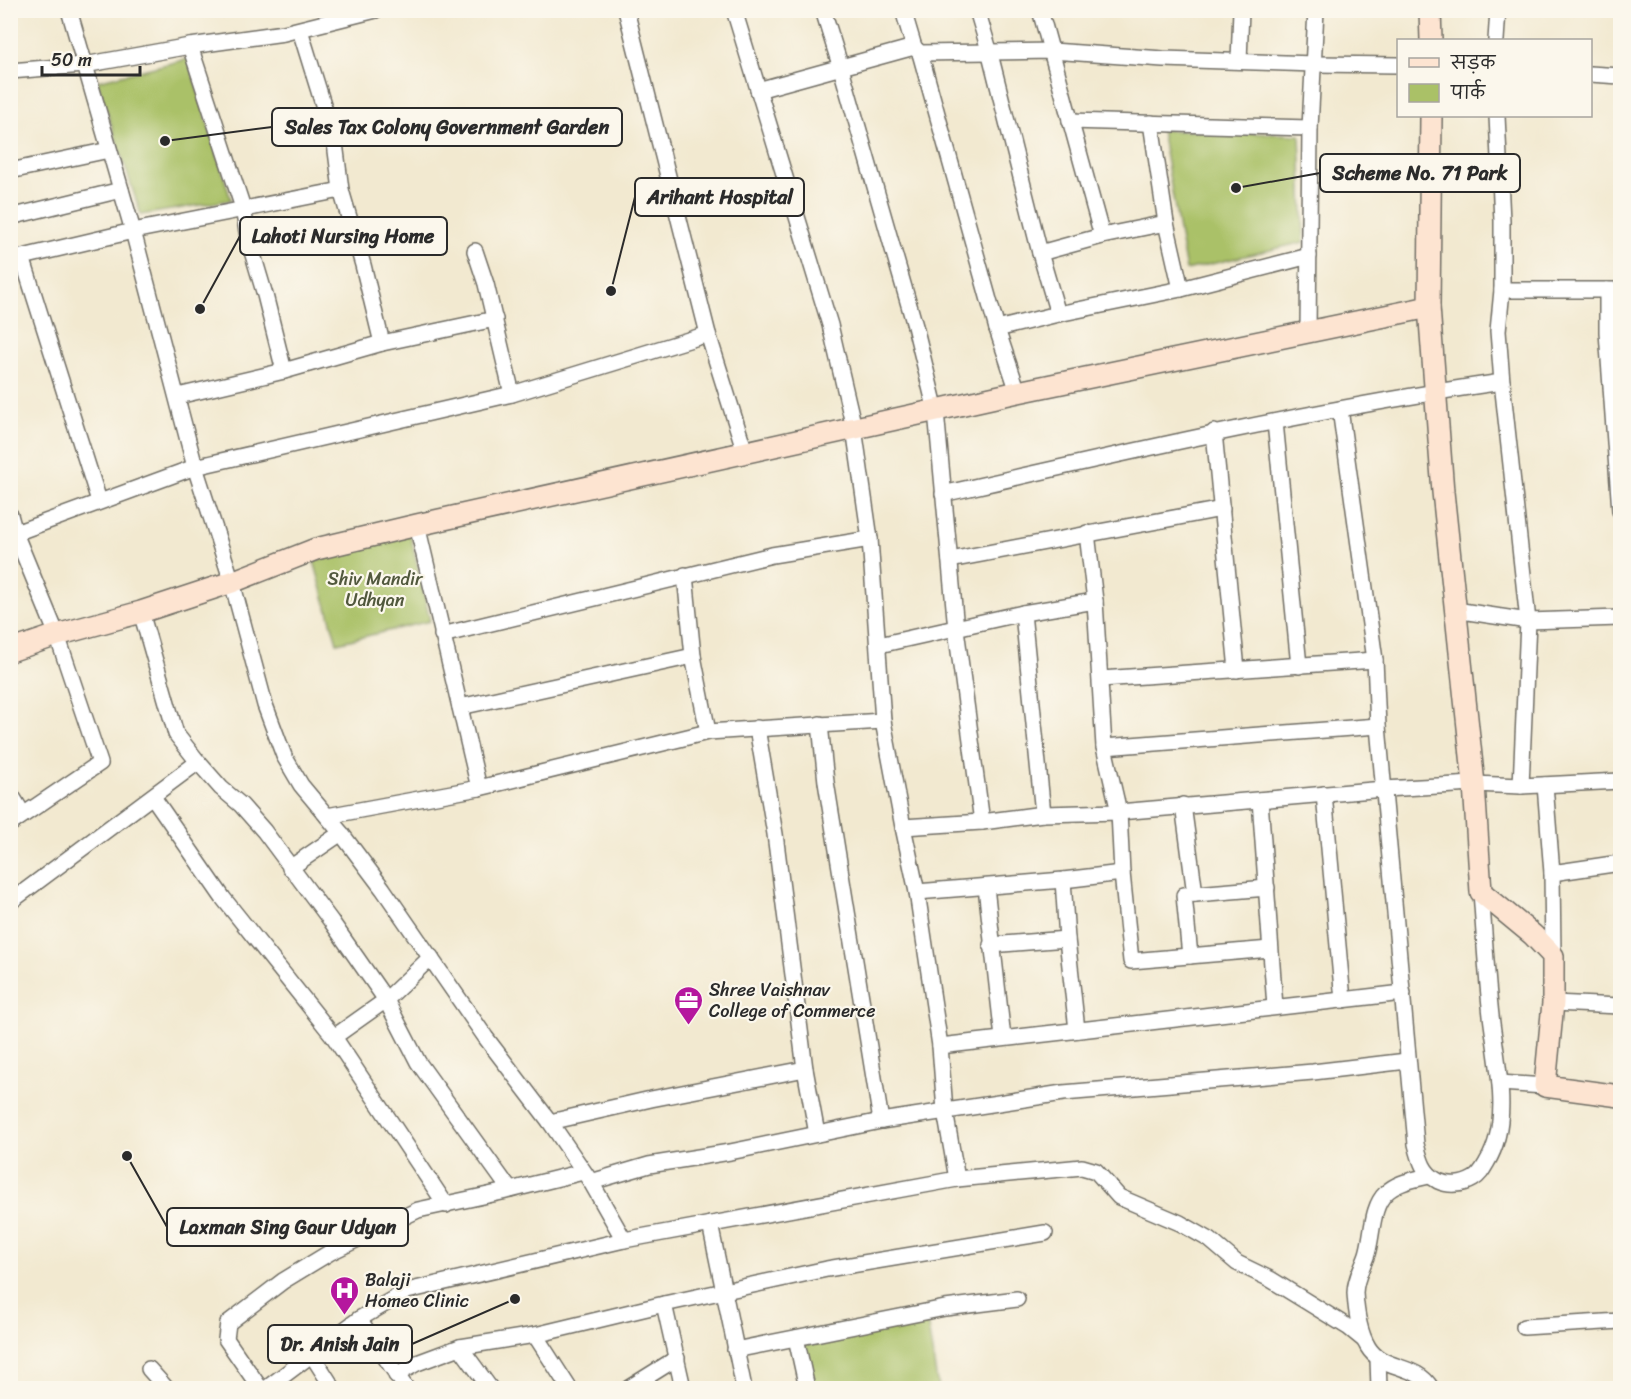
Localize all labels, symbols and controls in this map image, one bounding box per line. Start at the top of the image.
scale bar [42,39,140,77]
legend [1397,39,1592,117]
text: 50 m [51,44,92,76]
text: सड़क [1450,47,1496,79]
text: पार्क [1450,77,1486,109]
callout: Sales Tax Colony Government Garden [272,108,622,146]
text: Sales Tax Colony Government Garden [284,110,609,145]
callout: Scheme No. 71 Park [1320,154,1520,192]
text: Scheme No. 71 Park [1331,156,1508,191]
callout: Arihant Hospital [635,178,804,216]
text: Arihant Hospital [646,180,794,215]
callout: Lahoti Nursing Home [240,217,447,255]
text: Lahoti Nursing Home [252,219,435,254]
park label: Shiv Mandir Udhyan [328,563,424,616]
place label: Shree Vaishnav College of Commerce [709,974,875,1027]
office icon: Shree Vaishnav College of Commerce [672,984,704,1026]
callout: Laxman Sing Gaur Udyan [167,1208,408,1246]
text: Laxman Sing Gaur Udyan [180,1210,397,1245]
place label: Balaji Homeo Clinic [365,1264,469,1317]
hospital icon: Balaji Homeo Clinic [328,1274,360,1316]
callout: Dr. Anish Jain [268,1325,412,1363]
text: Dr. Anish Jain [281,1327,400,1362]

